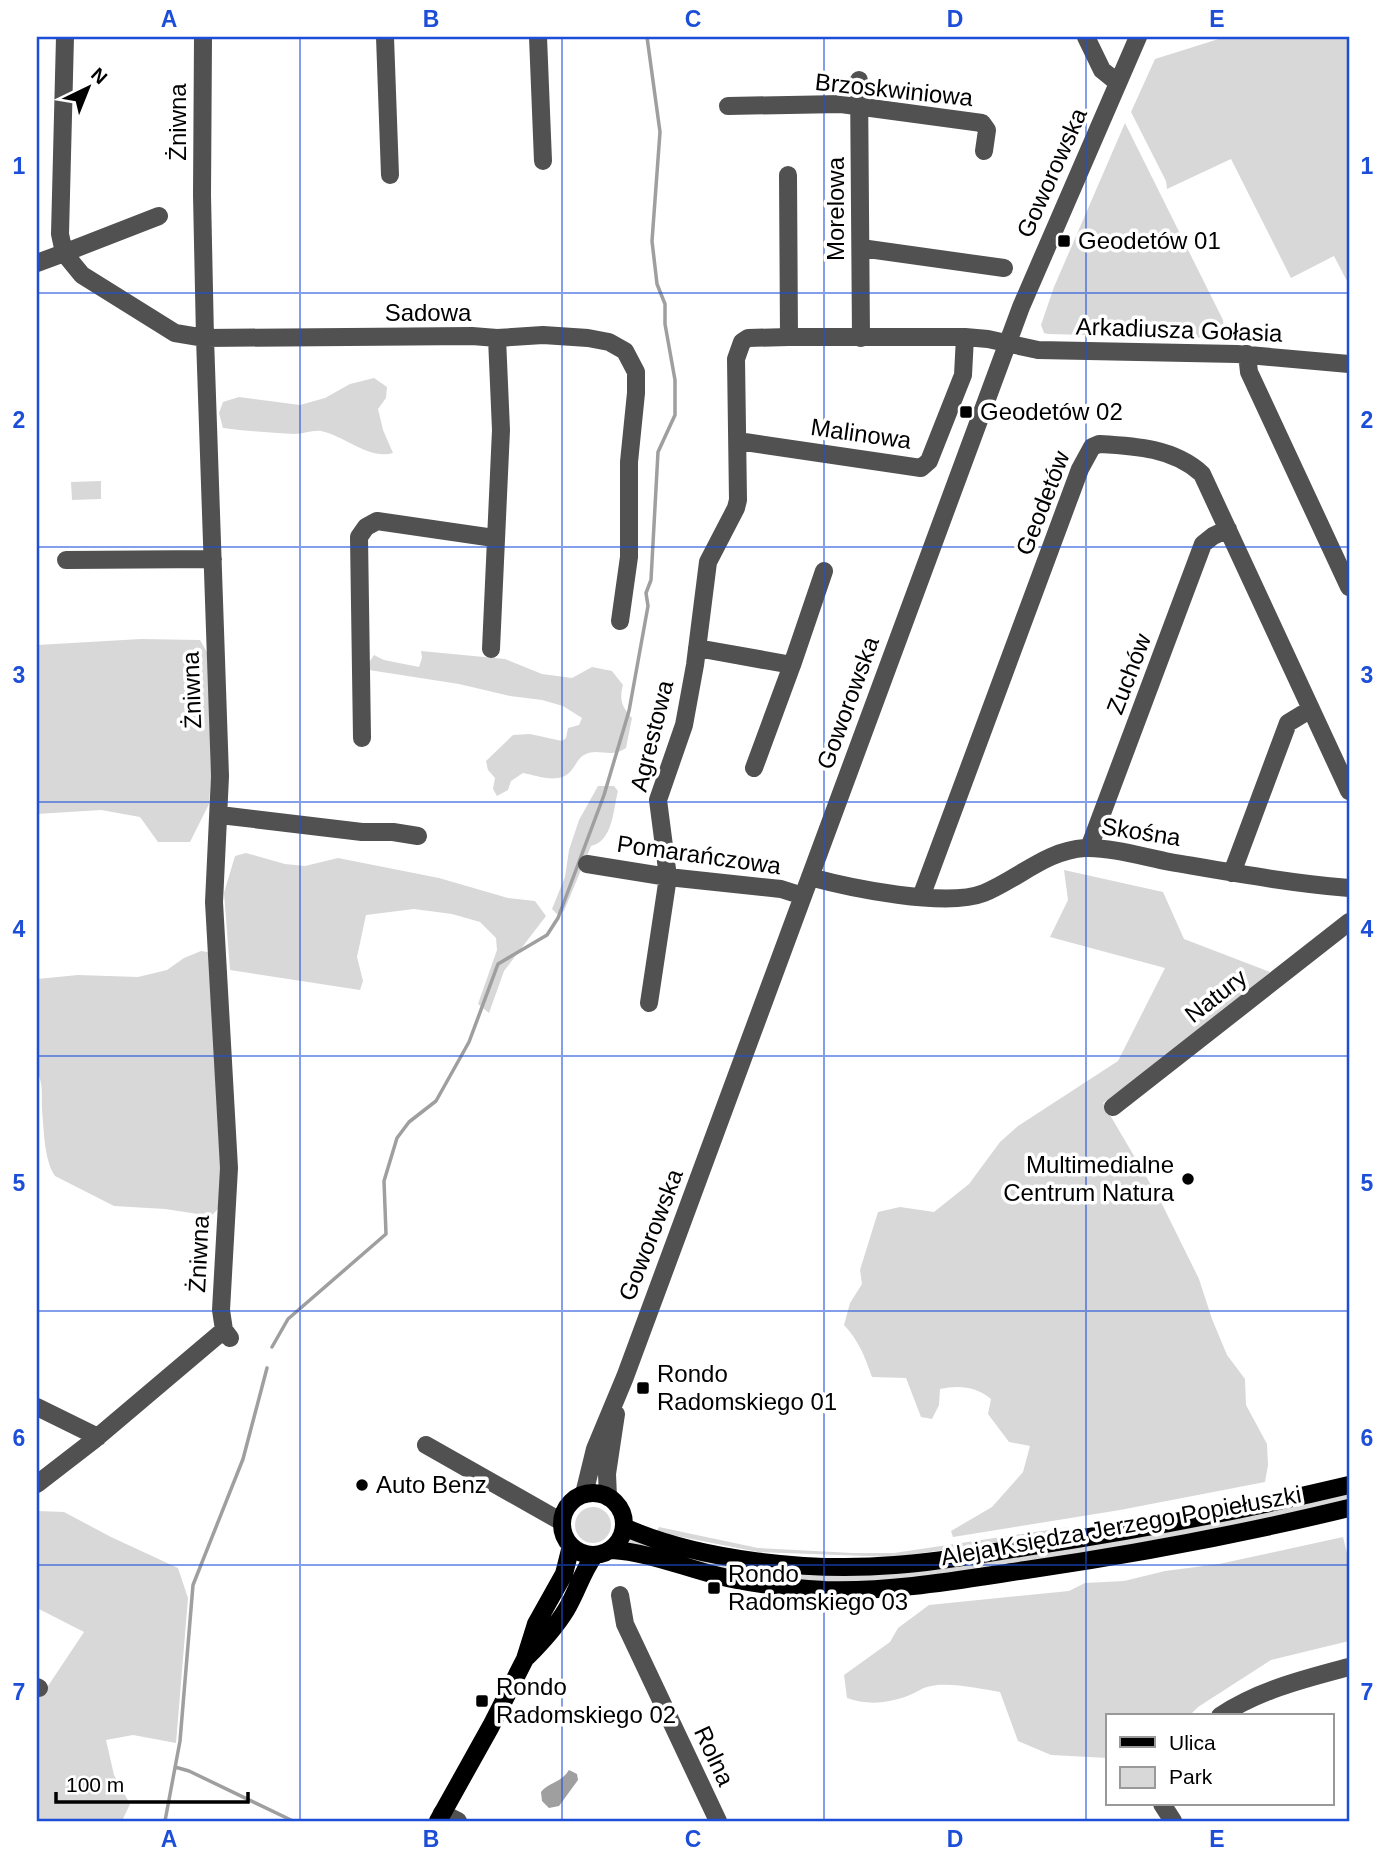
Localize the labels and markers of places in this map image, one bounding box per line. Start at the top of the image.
place label: Geodetów 01 [1078,227,1221,254]
marker: Geodetów 01 [1056,233,1072,249]
place label: Geodetów 02 [980,398,1123,425]
marker: Geodetów 02 [958,404,974,420]
place label: Multimedialne Centrum Natura [1003,1151,1175,1206]
marker: Multimedialne Centrum Natura [1180,1171,1196,1187]
place label: Rondo Radomskiego 01 [657,1360,837,1415]
marker: Rondo Radomskiego 01 [635,1380,651,1396]
place label: Auto Benz [376,1471,487,1498]
marker: Auto Benz [354,1477,370,1493]
place label: Rondo Radomskiego 03 [728,1560,908,1615]
marker: Rondo Radomskiego 03 [706,1580,722,1596]
place label: Rondo Radomskiego 02 [496,1673,676,1728]
marker: Rondo Radomskiego 02 [474,1693,490,1709]

